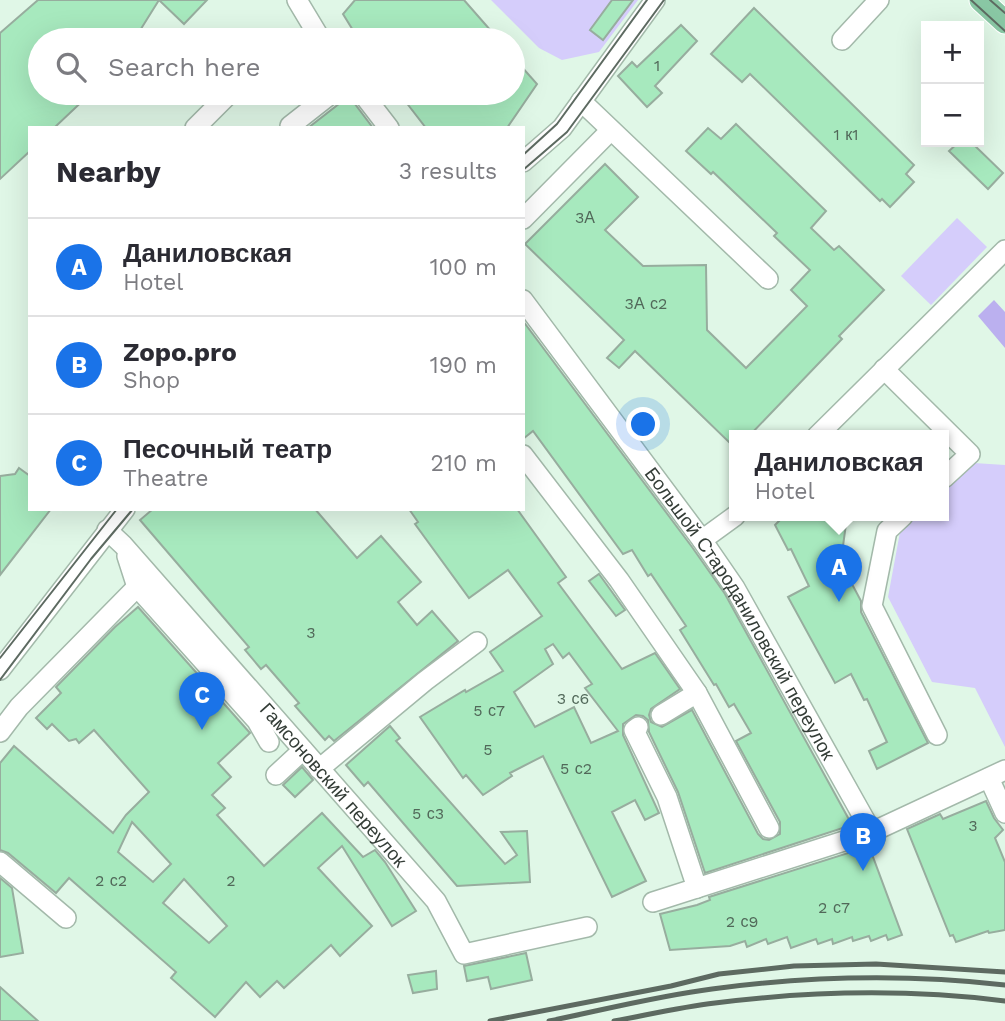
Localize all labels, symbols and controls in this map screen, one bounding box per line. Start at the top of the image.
map controls [921,21,984,147]
button: + [921,21,984,84]
search box [28,28,525,105]
icon: search [52,48,90,86]
text: Search here [108,52,260,82]
house number: 1 [654,56,660,75]
button: − [921,84,984,147]
house number: 1 к1 [834,125,858,144]
text: Nearby [56,154,161,189]
text: 3 results [399,158,497,185]
house number: 3А [575,208,595,227]
text: Даниловская [123,238,292,268]
text: A [71,254,87,281]
text: 100 m [430,254,497,281]
text: Hotel [123,269,183,296]
house number: 3А с2 [625,294,667,313]
text: Zopo.pro [123,337,237,367]
text: B [71,352,87,379]
text: 190 m [430,352,497,379]
text: Shop [123,367,180,394]
your location [626,407,660,441]
popup [729,430,949,521]
text: Песочный театр [123,434,332,464]
text: Даниловская [754,447,924,477]
text: C [71,450,87,477]
text: 210 m [431,450,497,477]
street label: Большой Староданиловский переулок [640,463,841,764]
text: Theatre [123,465,208,492]
text: Hotel [754,478,815,505]
pin: A [816,544,862,602]
house number: 3 [306,623,316,642]
pin: C [179,672,225,730]
house number: 3 с6 [557,689,589,708]
street label: Гамсоновский переулок [255,698,412,872]
house number: 5 с7 [473,701,505,720]
house number: 5 [483,740,493,759]
house number: 5 с2 [560,759,592,778]
house number: 5 с3 [412,804,444,823]
pin: B [840,813,886,871]
house number: 3 [968,816,978,835]
house number: 2 с2 [95,871,127,890]
house number: 2 [226,871,236,890]
house number: 2 с7 [818,898,850,917]
house number: 2 с9 [726,912,758,931]

